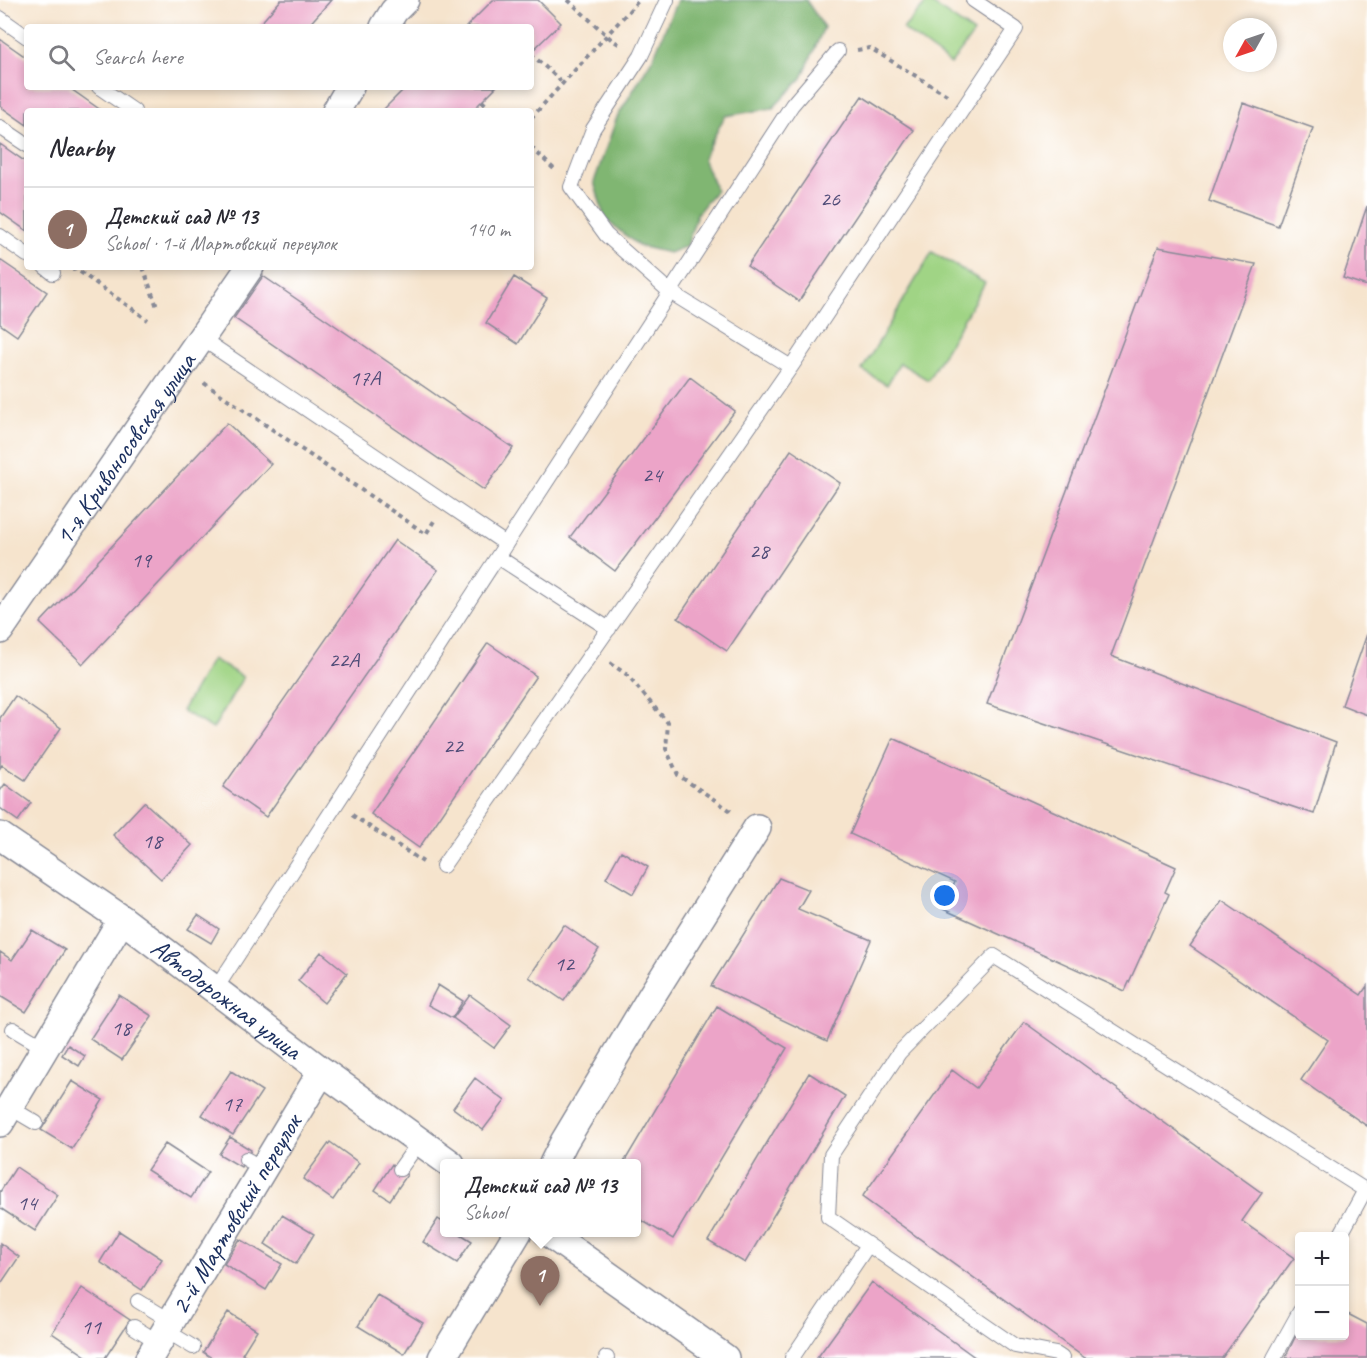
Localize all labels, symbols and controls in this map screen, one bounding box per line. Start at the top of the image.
north arrow [1223,18,1277,72]
search box [24,24,534,90]
icon: search [45,41,78,74]
text: Search here [93,43,183,71]
text: Nearby [48,131,113,164]
house number: 26 [820,185,841,213]
text: Детский сад № 13 [105,203,258,231]
text: 1 [63,217,72,242]
text: 140 m [467,217,510,242]
text: School · 1-й Мартовский переулок [105,231,336,256]
street label: 1-я Кривоносовская улица [47,345,204,552]
house number: 17А [350,364,381,392]
house number: 24 [642,461,664,489]
house number: 28 [749,537,771,565]
house number: 19 [131,546,153,574]
house number: 22А [329,646,360,674]
house number: 22 [443,732,465,760]
house number: 18 [142,827,164,855]
your location [930,881,959,910]
street label: Автодорожная улица [144,931,309,1068]
house number: 12 [554,950,576,978]
house number: 18 [111,1014,133,1042]
house number: 17 [222,1090,243,1118]
street label: 2-й Мартовский переулок [163,1106,310,1320]
popup [440,1159,641,1237]
text: Детский сад № 13 [464,1172,617,1200]
house number: 14 [17,1189,39,1217]
text: School [464,1200,507,1225]
map controls [1295,1232,1349,1340]
button: + [1295,1232,1349,1286]
pin: 1 [520,1256,560,1306]
button: − [1295,1286,1349,1340]
house number: 11 [81,1313,102,1341]

